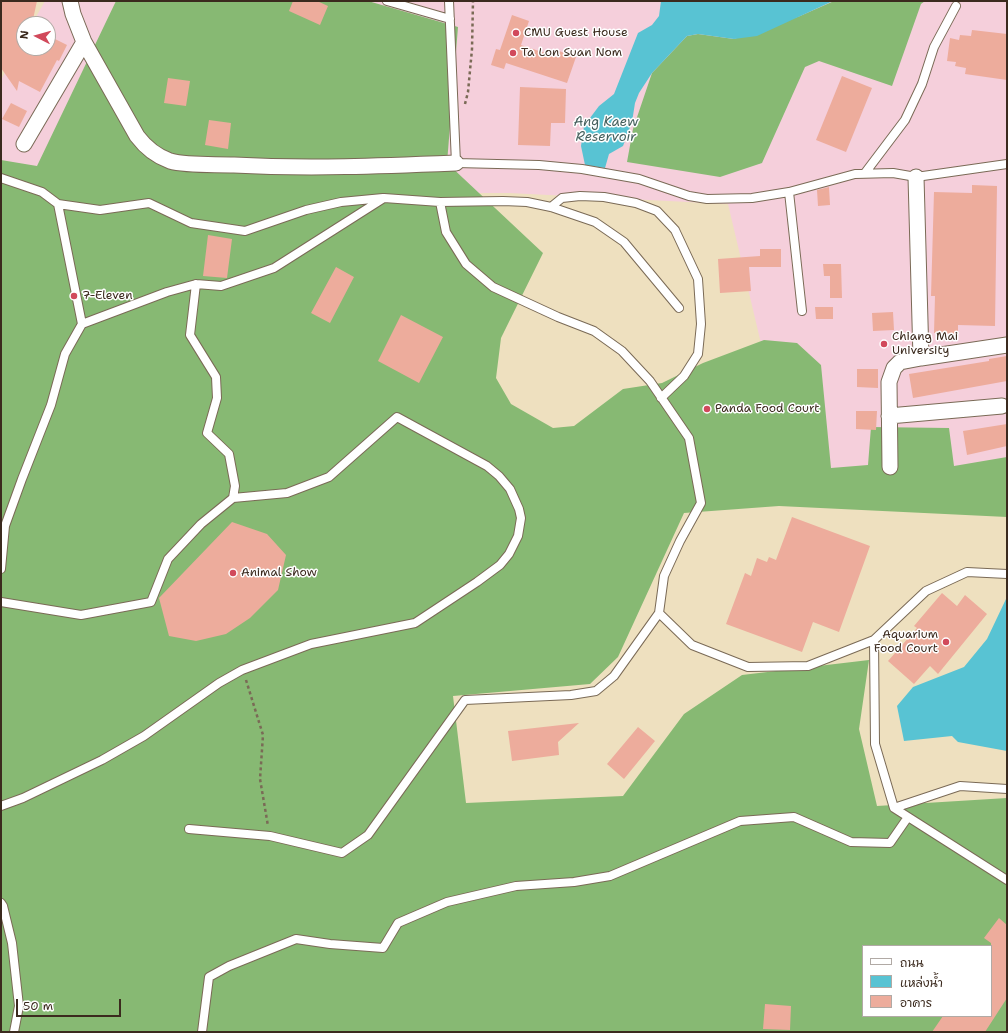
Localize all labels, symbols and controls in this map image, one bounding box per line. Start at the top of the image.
north arrow [16,16,56,56]
place label: CMU Guest House [524,26,628,40]
marker: CMU Guest House [511,28,521,38]
text: N [17,30,32,40]
place label: Ta Lon Suan Nom [521,46,622,60]
marker: Ta Lon Suan Nom [508,48,518,58]
water label: Ang Kaew Reservoir [574,115,638,146]
place label: 7-Eleven [82,289,133,303]
marker: 7-Eleven [69,291,79,301]
place label: Chiang Mai University [892,330,958,358]
marker: Chiang Mai University [879,339,889,349]
place label: Panda Food Court [715,402,820,416]
marker: Panda Food Court [702,404,712,414]
place label: Animal Show [241,566,317,580]
marker: Animal Show [228,568,238,578]
place label: Aquarium Food Court [874,628,938,656]
marker: Aquarium Food Court [941,637,951,647]
legend [862,945,992,1017]
text: ถนน [900,955,924,971]
text: แหล่งน้ำ [900,975,943,991]
scale bar [18,991,123,1017]
text: อาคาร [900,995,932,1011]
text: 50 m [23,998,53,1014]

